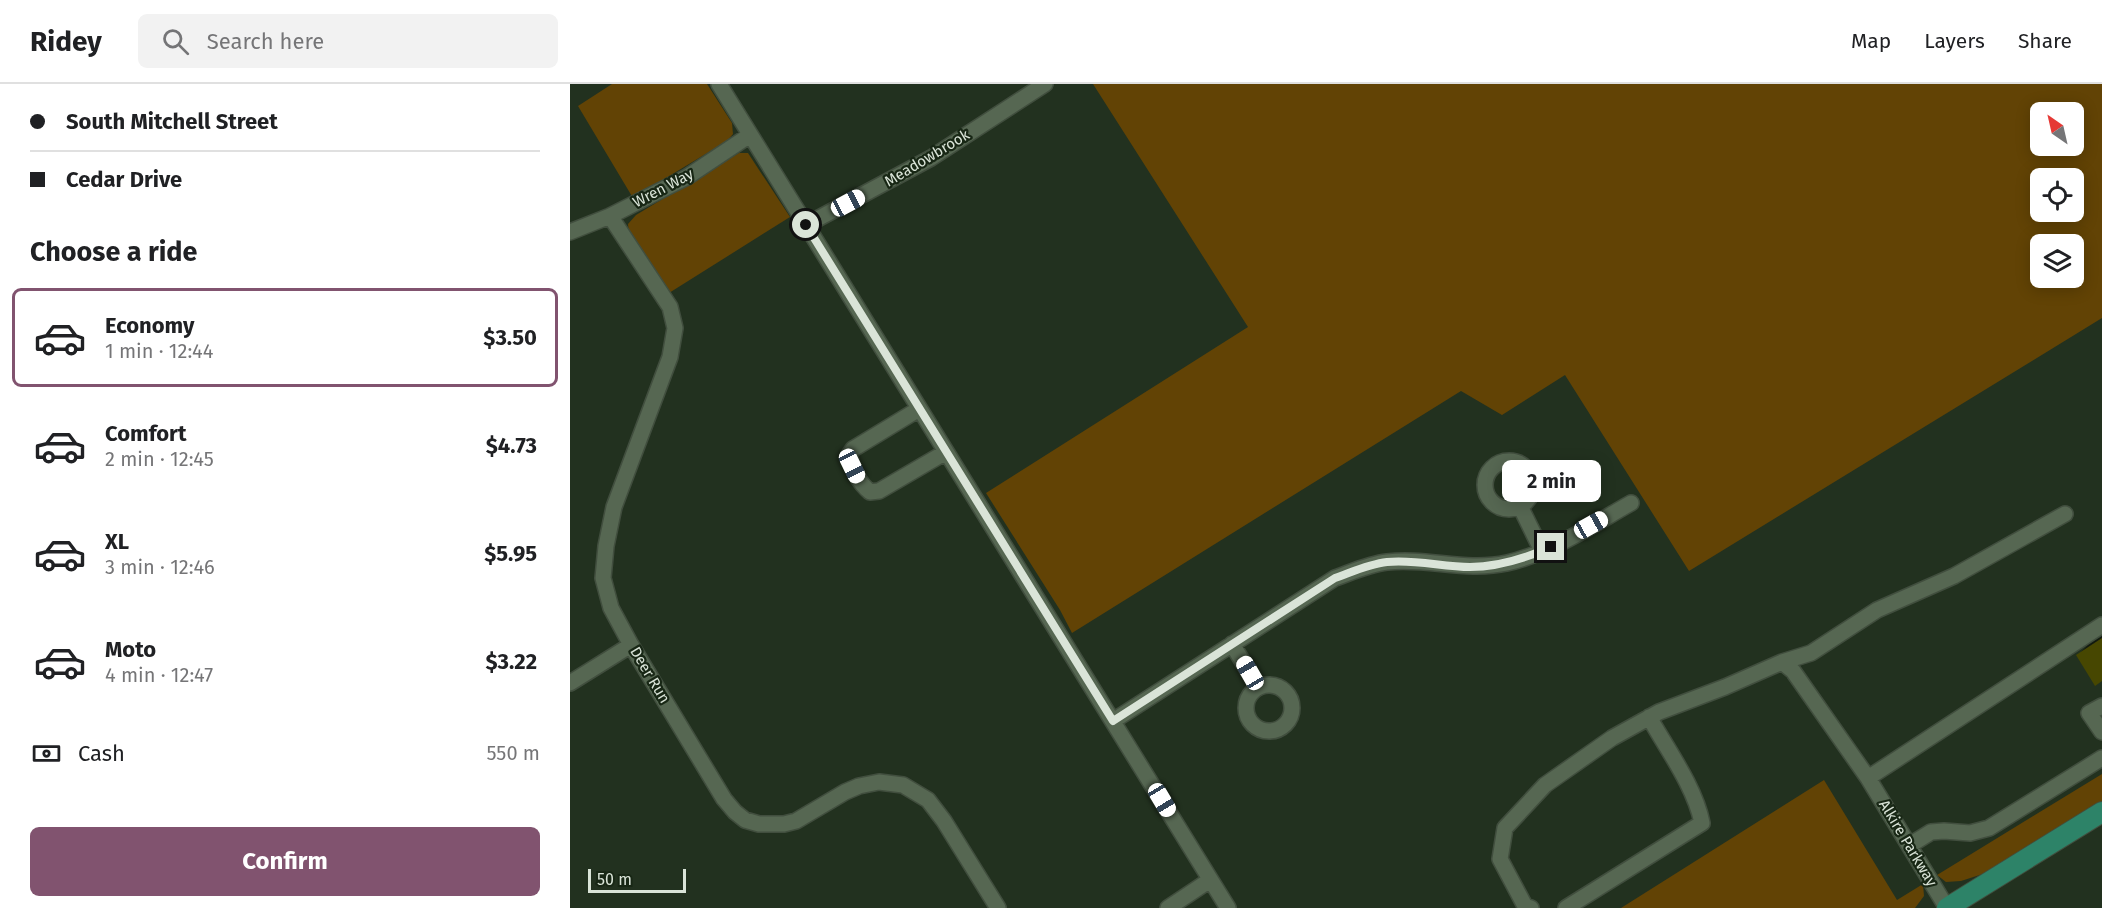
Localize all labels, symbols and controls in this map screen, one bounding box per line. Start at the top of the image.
search box [138,14,558,68]
text: Ridey [30,25,102,58]
icon: search [159,25,192,58]
text: Search here [207,28,324,55]
text: Map [1851,28,1891,54]
text: Layers [1924,28,1985,54]
text: Share [2018,28,2072,54]
north arrow [2030,102,2084,156]
map controls [2030,102,2084,288]
text: South Mitchell Street [66,108,278,135]
street label: Meadowbrook [881,125,973,190]
street label: Wren Way [630,164,697,211]
text: Cedar Drive [66,166,182,193]
button: locate [2030,168,2084,222]
car [828,187,868,219]
route start [792,211,819,238]
button: layers [2030,234,2084,288]
text: Choose a ride [30,236,197,268]
icon: car [33,311,87,365]
text: Economy [105,312,194,339]
text: $3.50 [483,324,537,351]
text: 1 min · 12:44 [105,339,213,363]
icon: car [33,419,87,473]
text: Comfort [105,420,186,447]
text: $4.73 [486,432,537,459]
car [836,446,868,486]
text: 2 min · 12:45 [105,447,214,471]
callout: 2 min [1502,460,1600,502]
text: 2 min [1527,469,1576,493]
car [1571,508,1611,542]
icon: car [33,527,87,581]
text: XL [105,528,129,555]
route end [1537,533,1564,560]
text: $5.95 [484,540,537,567]
text: 3 min · 12:46 [105,555,215,579]
icon: car [33,635,87,689]
text: Moto [105,636,156,663]
street label: Deer Run [626,644,674,706]
text: $3.22 [485,648,537,675]
car [1233,653,1267,693]
text: 4 min · 12:47 [105,663,213,687]
icon: cash [30,737,63,770]
text: Cash [78,740,125,767]
text: 550 m [486,741,540,765]
car [1145,780,1179,820]
street label: Alkire Parkway [1875,796,1941,890]
button: Confirm [30,827,540,896]
scale bar [588,866,686,894]
text: 50 m [597,870,632,889]

